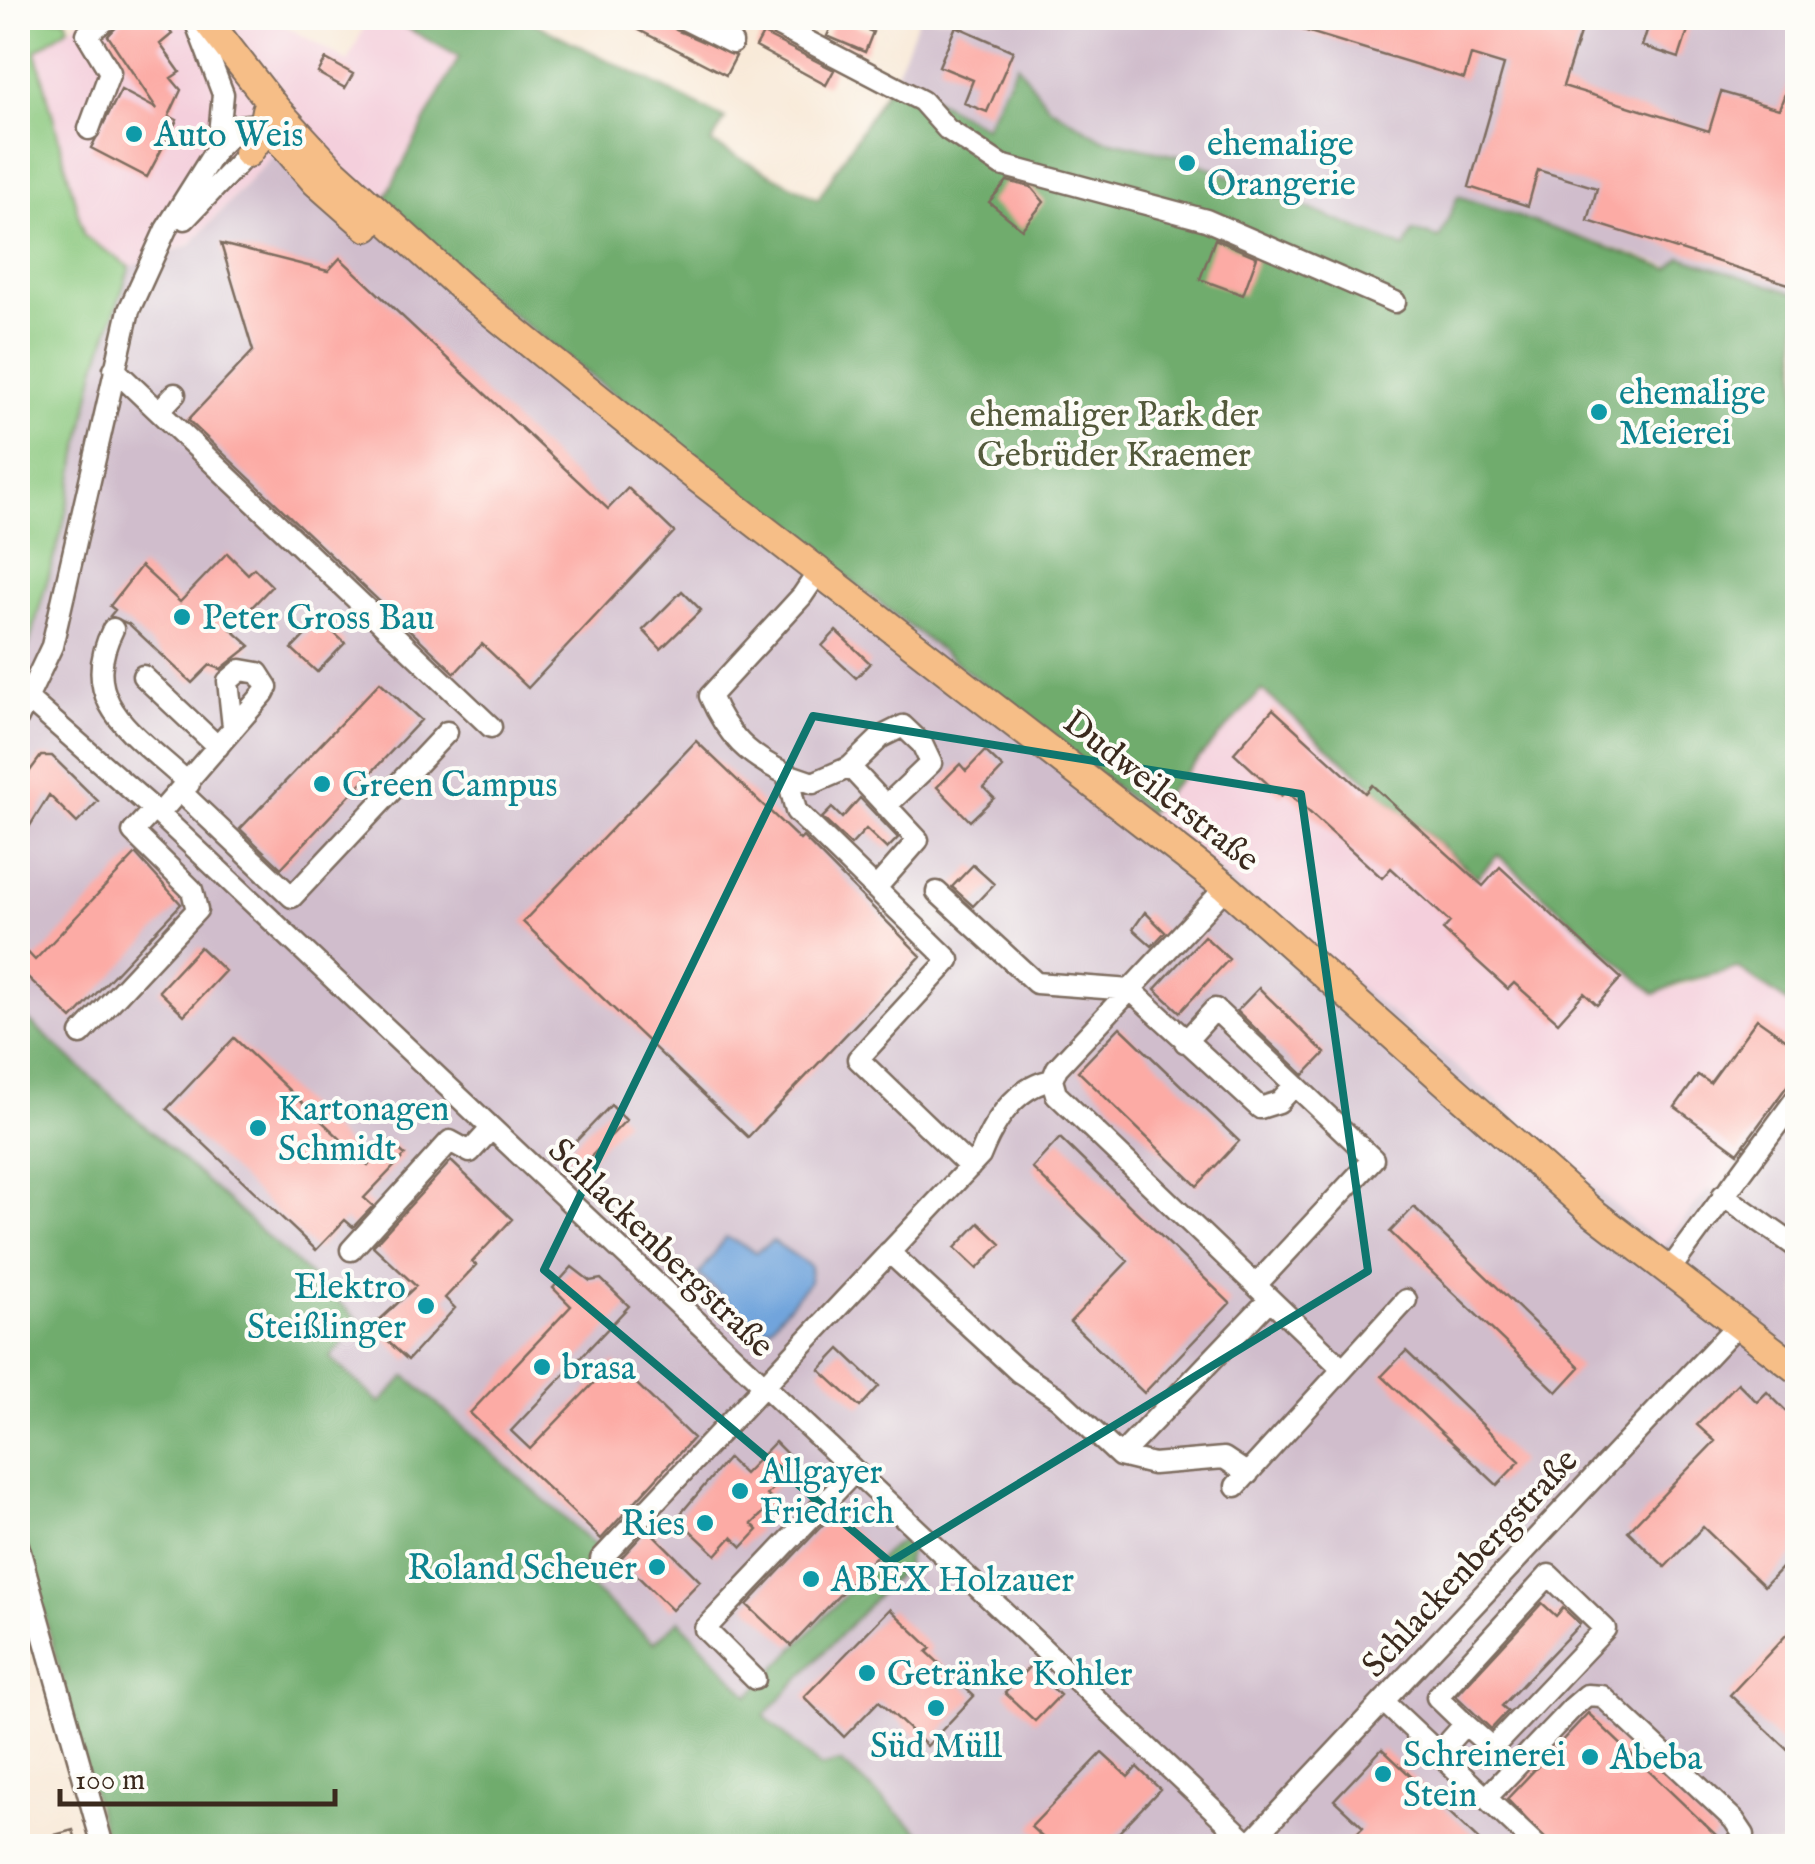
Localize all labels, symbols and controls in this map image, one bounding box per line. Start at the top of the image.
place label: Auto Weis [153,114,304,159]
marker: Auto Weis [123,123,145,145]
place label: ehemalige Orangerie [1207,123,1356,208]
marker: ehemalige Orangerie [1176,152,1198,174]
place label: ehemalige Meierei [1619,372,1766,457]
park label: ehemaliger Park der Gebrüder Kraemer [969,394,1259,479]
marker: ehemalige Meierei [1588,401,1610,423]
place label: Peter Gross Bau [202,597,435,642]
marker: Peter Gross Bau [171,606,193,628]
street label: Dudweilerstraße [1053,701,1268,883]
place label: Green Campus [342,764,558,809]
marker: Green Campus [311,773,333,795]
place label: Kartonagen Schmidt [278,1088,449,1173]
marker: Kartonagen Schmidt [247,1117,269,1139]
street label: Schlackenbergstraße [538,1129,783,1368]
place label: Elektro Steißlinger [247,1266,406,1351]
marker: Elektro Steißlinger [415,1295,437,1317]
place label: brasa [562,1347,637,1392]
marker: brasa [531,1356,553,1378]
street label: Schlackenbergstraße [1353,1440,1589,1688]
place label: Allgayer Friedrich [759,1451,895,1536]
marker: Allgayer Friedrich [729,1480,751,1502]
place label: Ries [621,1503,685,1548]
marker: Ries [694,1512,716,1534]
place label: Roland Scheuer [408,1547,637,1592]
marker: Roland Scheuer [646,1556,668,1578]
place label: ABEX Holzauer [830,1559,1074,1604]
marker: ABEX Holzauer [800,1568,822,1590]
place label: Getränke Kohler [887,1653,1133,1698]
marker: Getränke Kohler [856,1662,878,1684]
marker: Süd Müll [925,1697,947,1719]
place label: Süd Müll [870,1725,1003,1770]
place label: Schreinerei Stein [1403,1734,1566,1819]
place label: Abeba [1609,1737,1703,1782]
scale bar [60,1744,335,1806]
marker: Abeba [1579,1746,1601,1768]
text: 100 m [75,1762,145,1800]
marker: Schreinerei Stein [1372,1763,1394,1785]

